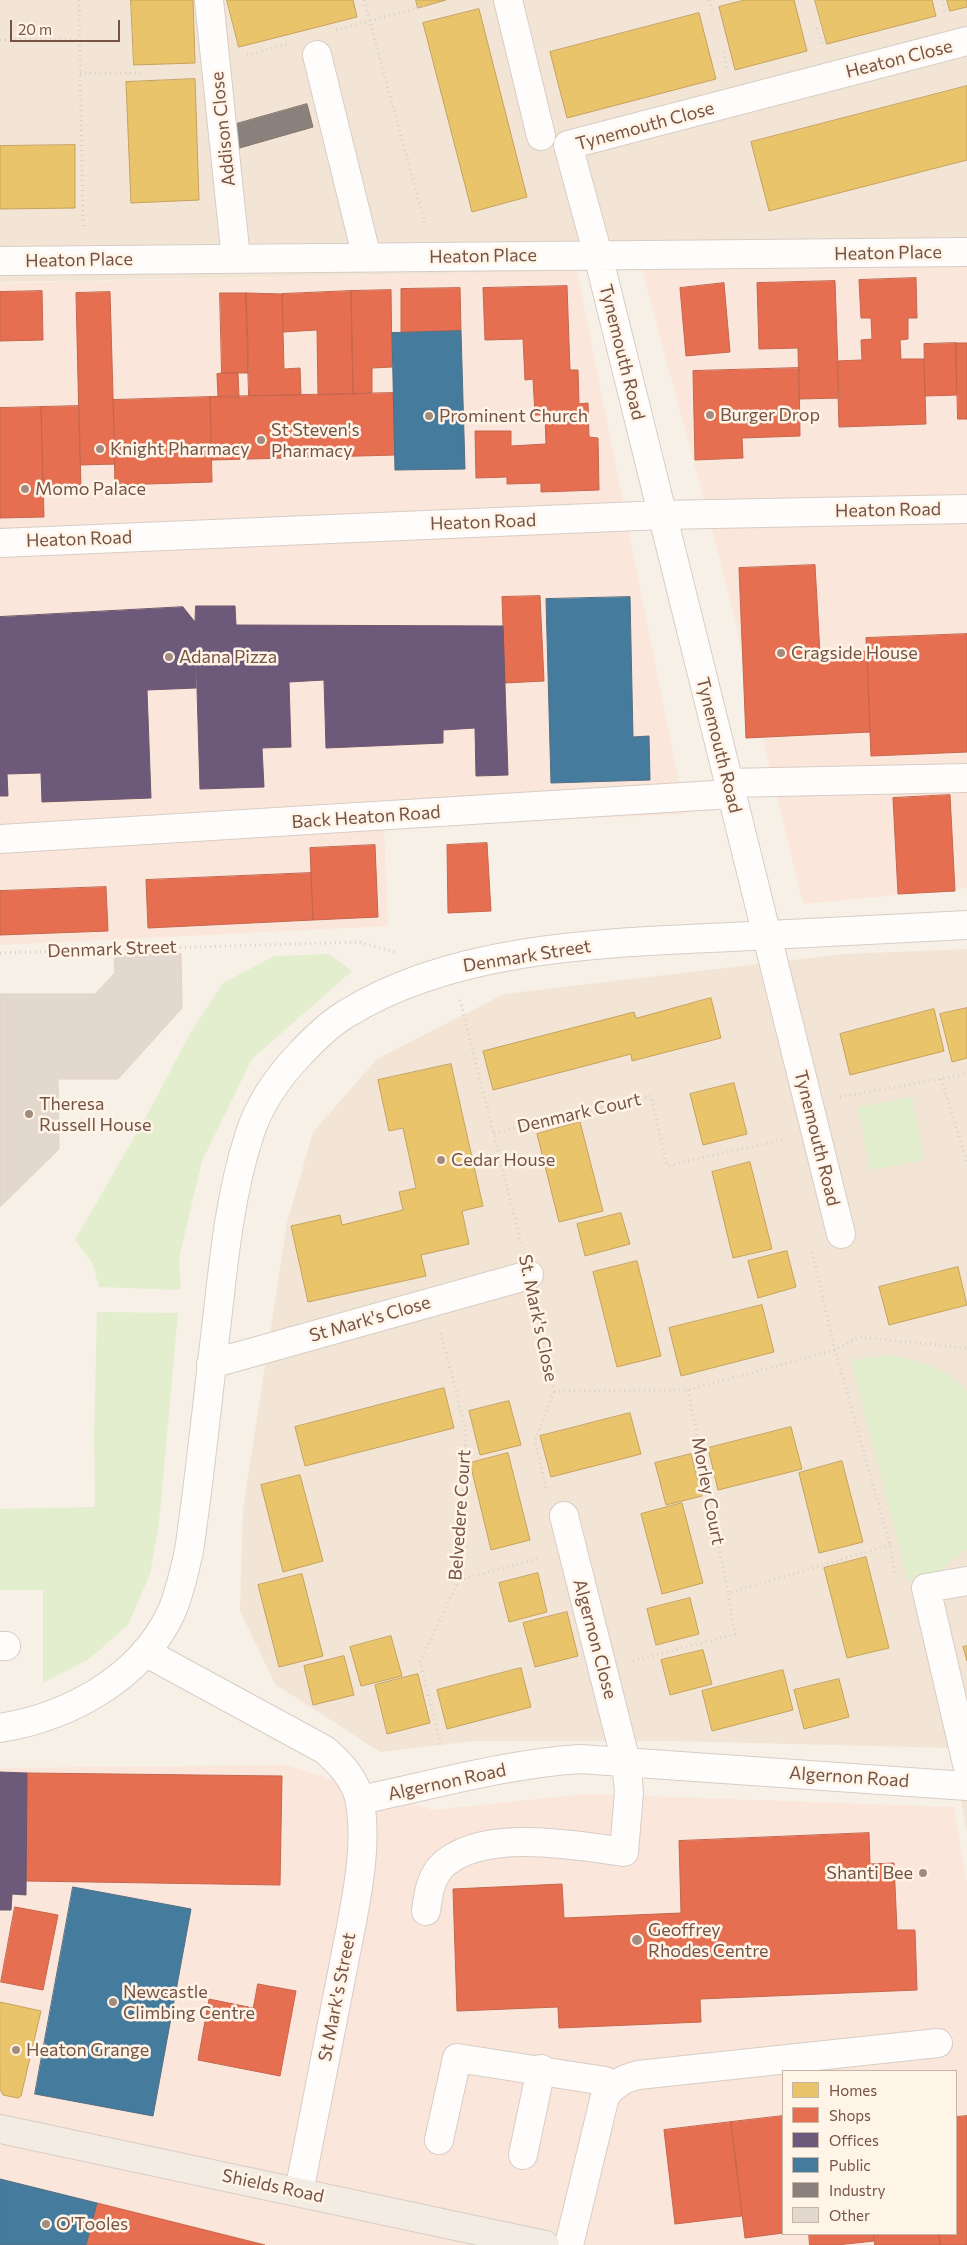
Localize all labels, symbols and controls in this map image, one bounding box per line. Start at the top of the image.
scale bar [12,10,122,42]
text: 20 m [18,20,52,38]
street label: Heaton Close [843,35,955,83]
street label: Addison Close [206,71,240,187]
street label: Tynemouth Close [573,97,717,155]
street label: Heaton Place [834,241,942,265]
street label: Heaton Place [429,244,537,268]
street label: Heaton Place [25,248,133,272]
street label: Tynemouth Road [595,282,649,422]
place label: Burger Drop [720,404,820,426]
place label: Prominent Church [439,405,588,427]
marker: Burger Drop [704,409,716,421]
marker: Prominent Church [423,410,435,422]
place label: St Steven's Pharmacy [271,419,360,462]
marker: St Steven's Pharmacy [255,434,267,446]
place label: Knight Pharmacy [110,438,249,460]
marker: Knight Pharmacy [94,443,106,455]
place label: Momo Palace [35,478,146,500]
marker: Momo Palace [19,483,31,495]
street label: Heaton Road [835,498,941,522]
street label: Heaton Road [430,509,536,535]
street label: Heaton Road [26,526,132,552]
place label: Cragside House [791,642,918,664]
place label: Adana Pizza [179,646,277,668]
marker: Cragside House [775,647,787,659]
marker: Adana Pizza [163,651,175,663]
street label: Tynemouth Road [692,675,746,815]
street label: Back Heaton Road [291,801,441,833]
street label: Denmark Street [461,935,593,977]
street label: Denmark Street [47,936,177,962]
street label: Tynemouth Road [790,1068,844,1208]
street label: Denmark Court [515,1088,643,1138]
place label: Theresa Russell House [39,1093,151,1136]
marker: Theresa Russell House [23,1108,35,1120]
place label: Cedar House [451,1149,555,1171]
marker: Cedar House [435,1154,447,1166]
street label: St. Mark's Close [514,1253,562,1383]
street label: St Mark's Close [307,1291,433,1347]
street label: Morley Court [687,1435,729,1547]
street label: Belvedere Court [445,1449,475,1581]
street label: Algernon Close [569,1577,621,1701]
street label: Algernon Road [386,1759,508,1805]
street label: Algernon Road [788,1762,910,1792]
place label: Shanti Bee [826,1862,913,1884]
marker: Shanti Bee [917,1867,929,1879]
place label: Geoffrey Rhodes Centre [648,1919,769,1962]
street label: St Mark's Street [314,1931,360,2063]
marker: Geoffrey Rhodes Centre [630,1933,644,1947]
place label: Newcastle Climbing Centre [123,1981,255,2024]
marker: Newcastle Climbing Centre [107,1996,119,2008]
place label: Heaton Grange [26,2039,149,2061]
marker: Heaton Grange [10,2044,22,2056]
legend [782,2070,957,2235]
text: Homes [829,2081,877,2099]
text: Shops [829,2106,871,2124]
text: Offices [829,2131,879,2149]
text: Public [829,2156,871,2174]
street label: Shields Road [220,2165,326,2207]
text: Industry [829,2181,886,2199]
text: Other [829,2206,870,2224]
place label: O'Tooles [56,2213,128,2235]
marker: O'Tooles [40,2218,52,2230]

